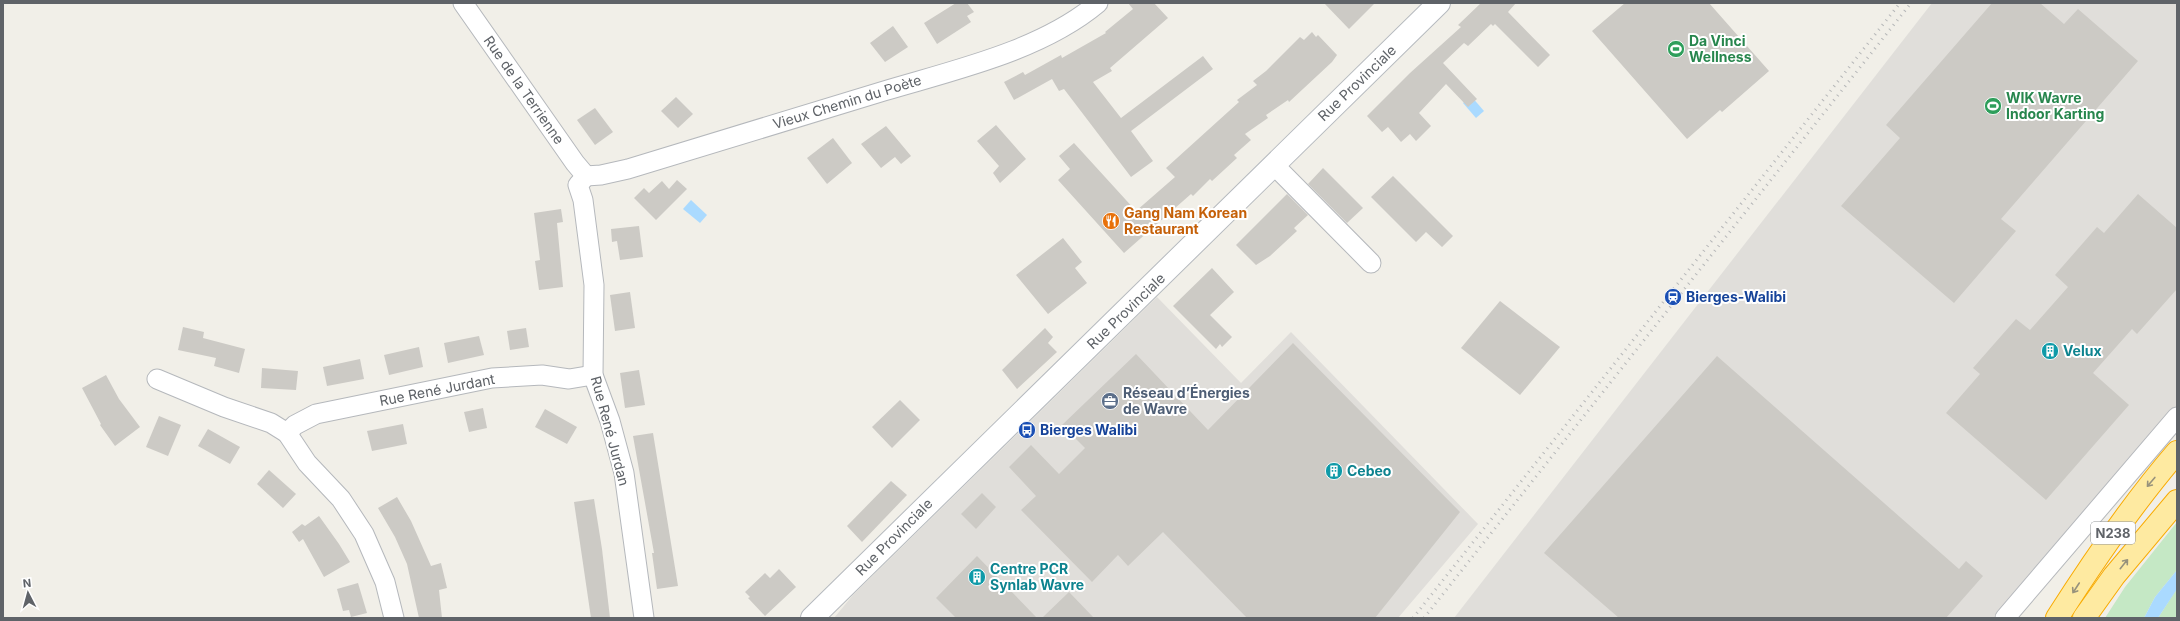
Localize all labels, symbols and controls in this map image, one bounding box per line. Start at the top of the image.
street label: Rue de la Terrienne [481,32,568,147]
place label: Da Vinci Wellness [1689,32,1752,65]
sports icon: Da Vinci Wellness [1666,39,1686,59]
street label: Rue Provinciale [1314,41,1399,124]
street label: Vieux Chemin du Poète [771,71,923,132]
place label: WIK Wavre Indoor Karting [2006,89,2104,122]
sports icon: WIK Wavre Indoor Karting [1983,96,2003,116]
place label: Gang Nam Korean Restaurant [1124,204,1247,237]
restaurant icon: Gang Nam Korean Restaurant [1101,211,1121,231]
street label: Rue Provinciale [1083,269,1168,352]
station icon: Bierges-Walibi [1663,287,1683,307]
place label: Bierges-Walibi [1686,288,1786,305]
building icon: Velux [2040,341,2060,361]
place label: Velux [2063,342,2102,359]
street label: Rue René Jurdant [378,370,497,409]
street label: Rue René Jurdan [588,374,633,488]
place label: Réseau d’Énergies de Wavre [1123,383,1250,417]
office icon: Réseau d’Énergies de Wavre [1100,391,1120,411]
bus stop icon: Bierges Walibi [1017,420,1037,440]
place label: Bierges Walibi [1040,421,1137,438]
building icon: Cebeo [1324,461,1344,481]
place label: Cebeo [1347,462,1392,479]
one-way arrow [2147,476,2156,487]
street label: Rue Provinciale [852,495,936,579]
road number: N238 [2091,522,2135,544]
one-way arrow [2119,559,2128,569]
place label: Centre PCR Synlab Wavre [990,560,1084,593]
building icon: Centre PCR Synlab Wavre [967,567,987,587]
north arrow [8,573,48,613]
text: N [22,576,32,590]
one-way arrow [2072,582,2080,594]

